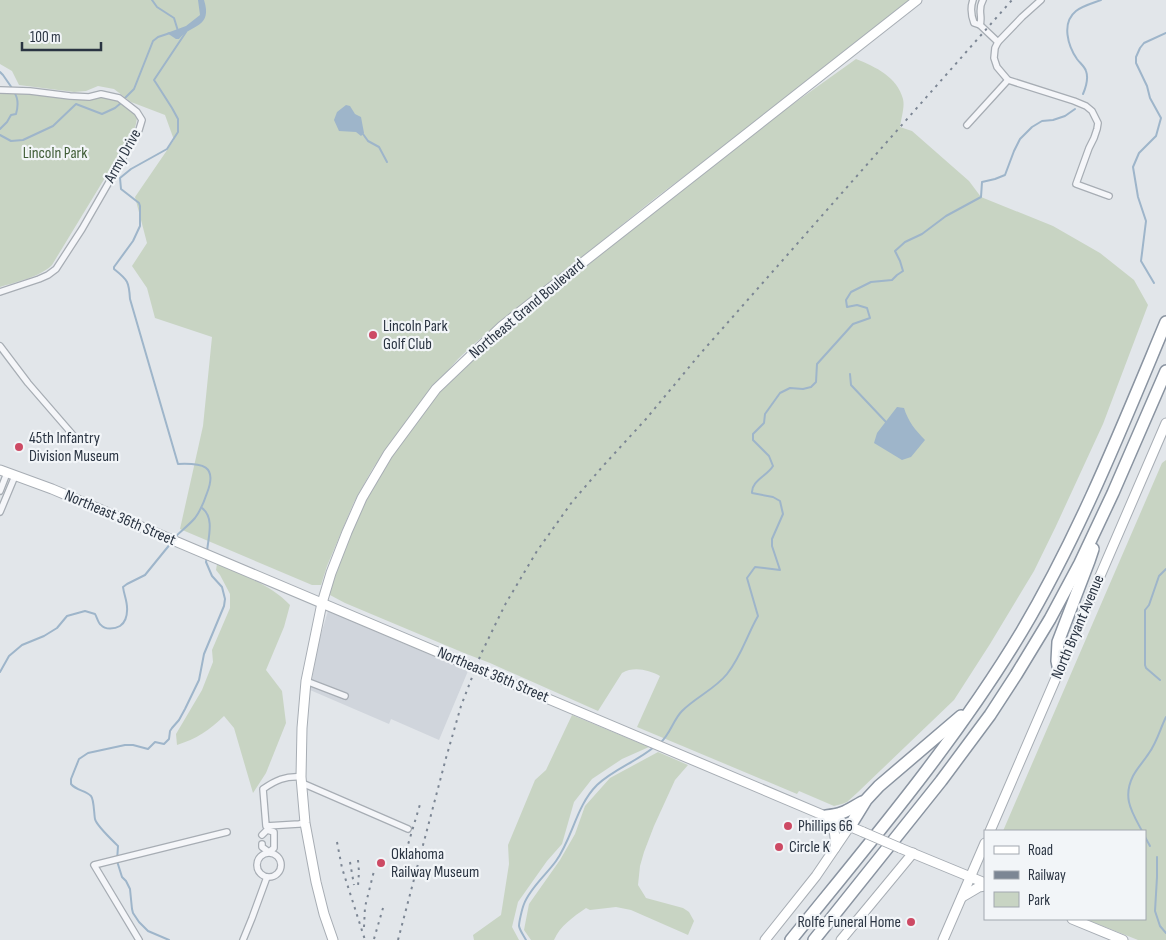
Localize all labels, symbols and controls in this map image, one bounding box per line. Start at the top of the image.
scale bar [22,20,101,52]
text: 100 m [30,28,61,47]
street label: Army Drive [100,126,146,187]
park label: Lincoln Park [23,144,87,163]
street label: Northeast Grand Boulevard [466,255,588,363]
place label: Lincoln Park Golf Club [383,317,448,354]
marker: Lincoln Park Golf Club [367,329,379,341]
place label: 45th Infantry Division Museum [29,429,119,466]
marker: 45th Infantry Division Museum [13,441,25,453]
street label: Northeast 36th Street [62,486,178,550]
street label: North Bryant Avenue [1048,572,1108,682]
street label: Northeast 36th Street [435,643,551,707]
place label: Phillips 66 [798,817,853,836]
marker: Phillips 66 [782,820,794,832]
legend [984,830,1146,920]
place label: Circle K [789,838,830,857]
marker: Circle K [773,841,785,853]
text: Road [1028,841,1053,860]
place label: Oklahoma Railway Museum [391,845,479,882]
marker: Oklahoma Railway Museum [375,857,387,869]
text: Railway [1028,866,1066,885]
text: Park [1028,891,1050,910]
place label: Rolfe Funeral Home [797,913,901,932]
marker: Rolfe Funeral Home [905,916,917,928]

